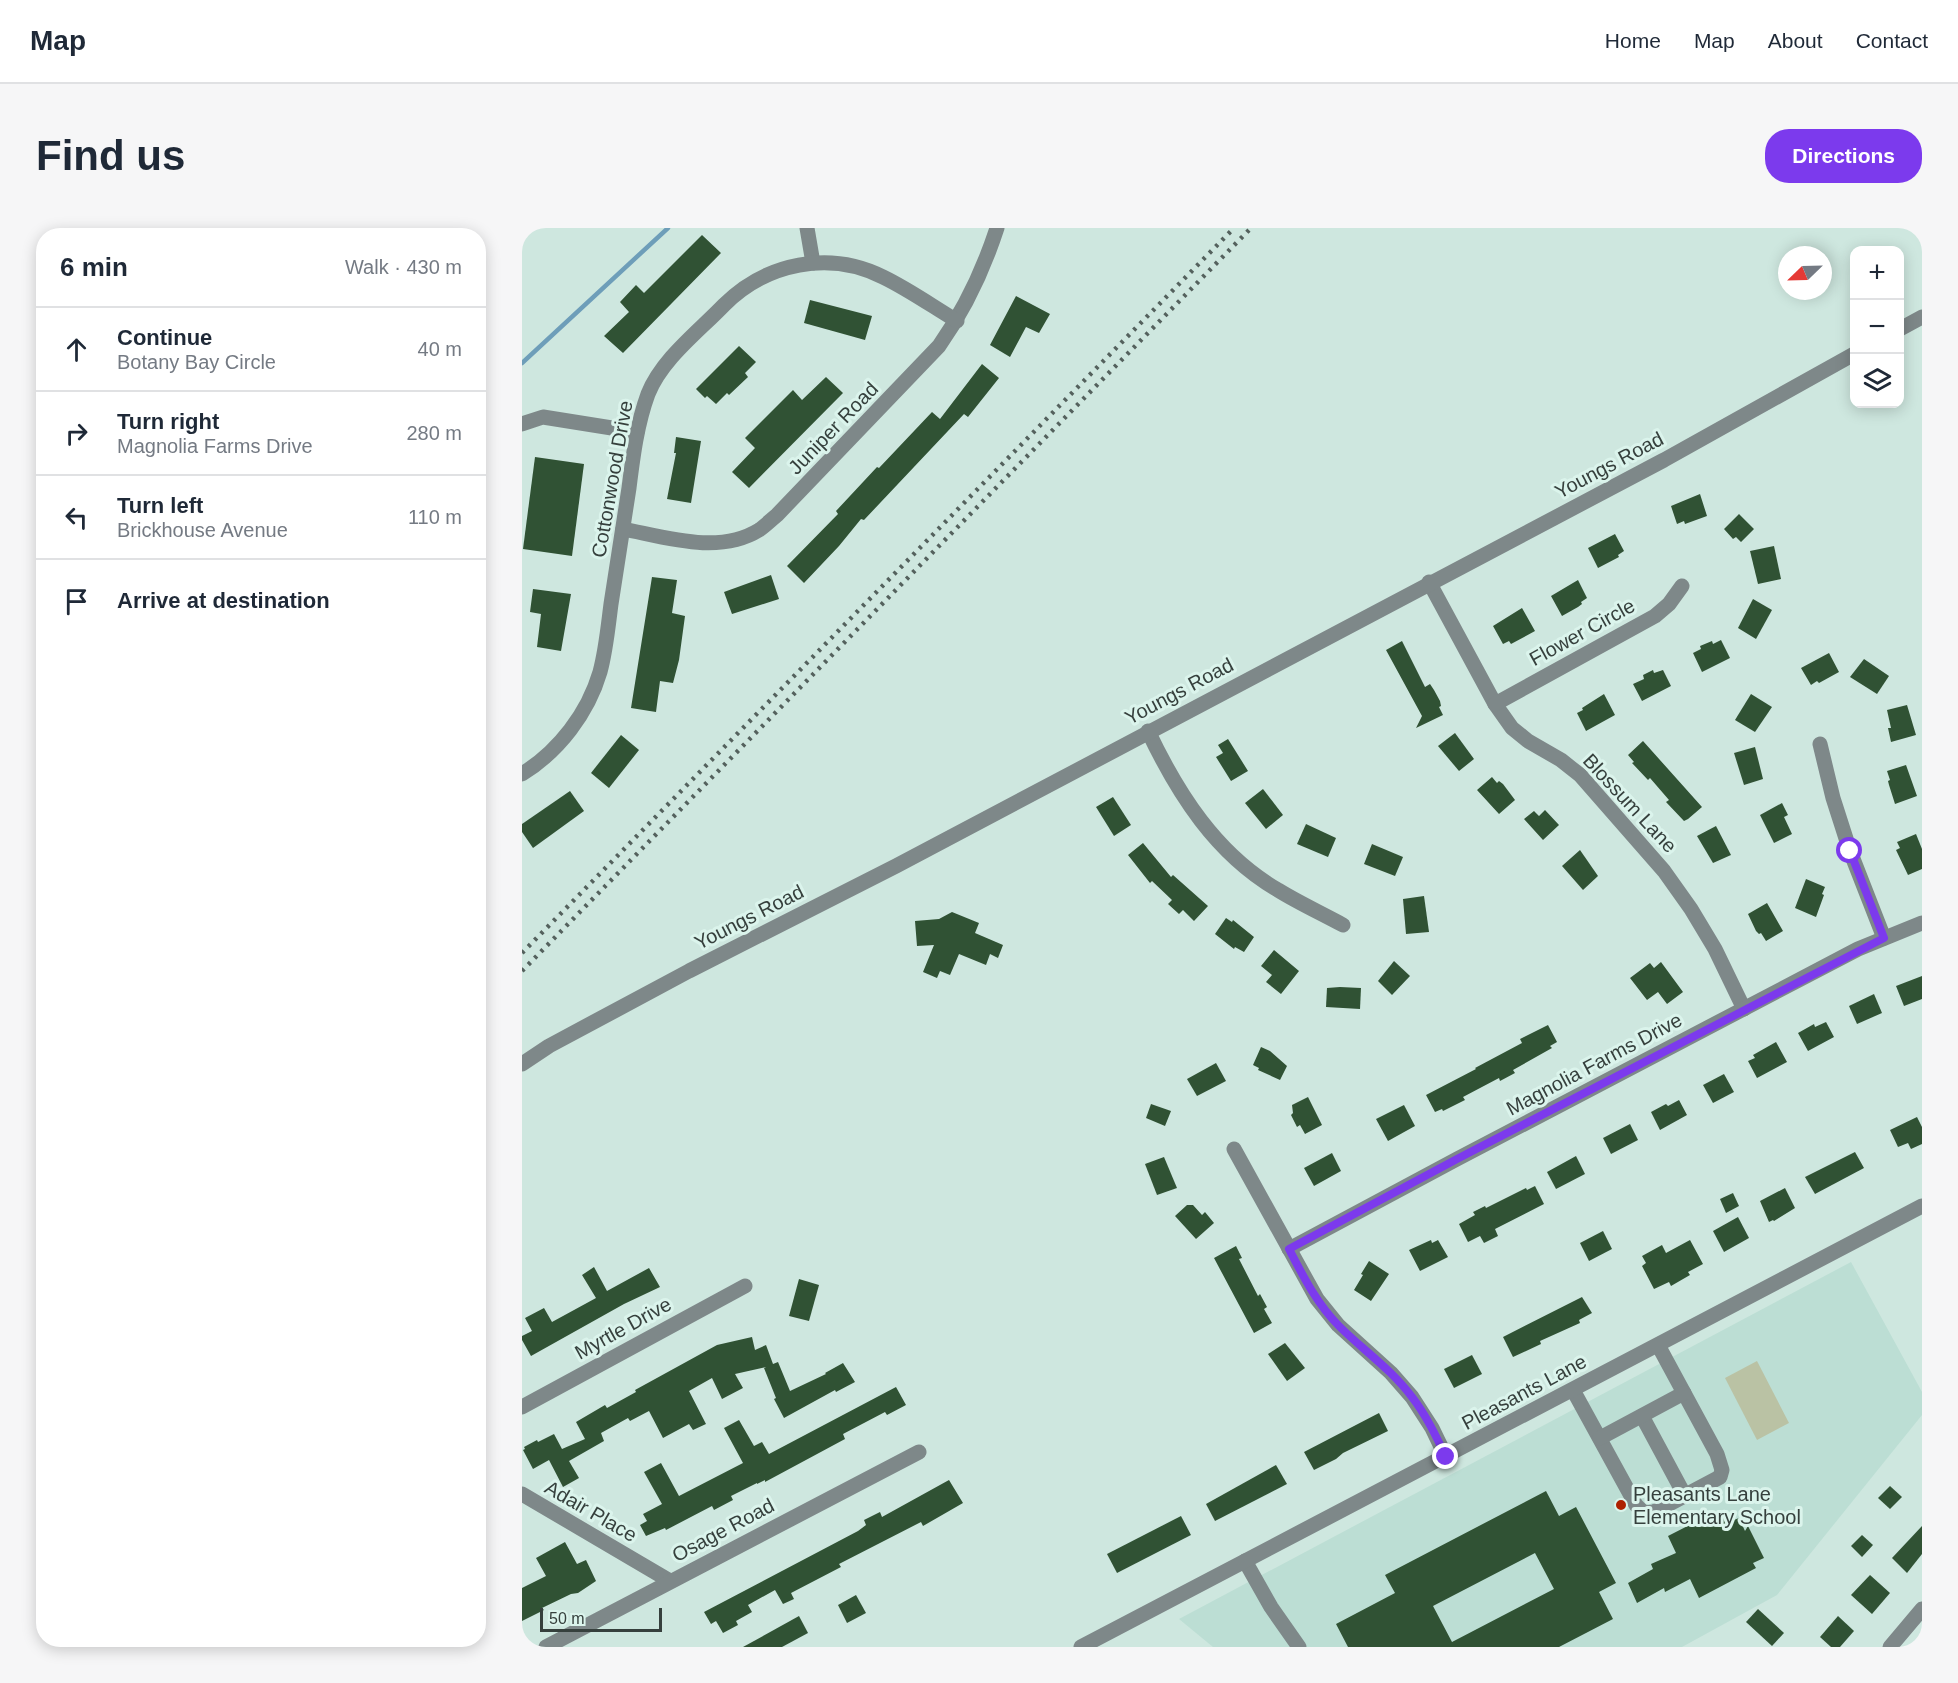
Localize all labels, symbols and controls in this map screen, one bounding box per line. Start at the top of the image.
text: Map [30,25,86,56]
text: Home [1605,29,1661,52]
text: Map [1694,29,1735,52]
text: About [1768,29,1823,52]
text: Contact [1856,29,1928,52]
button: Directions [1765,129,1922,183]
text: Find us [36,132,185,179]
north arrow [1778,246,1832,300]
map controls [1850,246,1904,408]
button: + [1850,246,1904,300]
text: 6 min [60,252,128,282]
text: Walk · 430 m [345,256,462,278]
button: − [1850,300,1904,354]
text: Continue [117,325,212,350]
icon: ahead [60,333,93,366]
text: 40 m [418,338,462,360]
text: Botany Bay Circle [117,351,276,373]
button: layers [1850,354,1904,408]
street label: Juniper Road [784,378,882,478]
street label: Cottonwood Drive [587,399,637,559]
text: Turn right [117,409,219,434]
icon: right [60,417,93,450]
text: 280 m [406,422,462,444]
street label: Youngs Road [1551,427,1667,503]
text: Magnolia Farms Drive [117,435,313,457]
text: Turn left [117,493,203,518]
icon: left [60,501,93,534]
text: 110 m [408,506,462,528]
text: Brickhouse Avenue [117,519,288,541]
icon: arrive [60,585,93,618]
text: Arrive at destination [117,588,330,613]
street label: Flower Circle [1526,594,1638,670]
street label: Youngs Road [1121,653,1237,729]
street label: Blossum Lane [1579,749,1681,857]
route start [1836,837,1862,863]
street label: Youngs Road [691,880,807,954]
street label: Magnolia Farms Drive [1502,1008,1686,1120]
street label: Myrtle Drive [571,1293,675,1363]
street label: Pleasants Lane [1458,1350,1590,1434]
route end [1432,1443,1458,1469]
street label: Adair Place [541,1476,641,1546]
place label: Pleasants Lane Elementary School [1633,1483,1801,1528]
street label: Osage Road [668,1494,778,1566]
marker: Pleasants Lane Elementary School [1614,1498,1628,1512]
scale bar [540,1605,662,1632]
text: 50 m [549,1610,585,1627]

